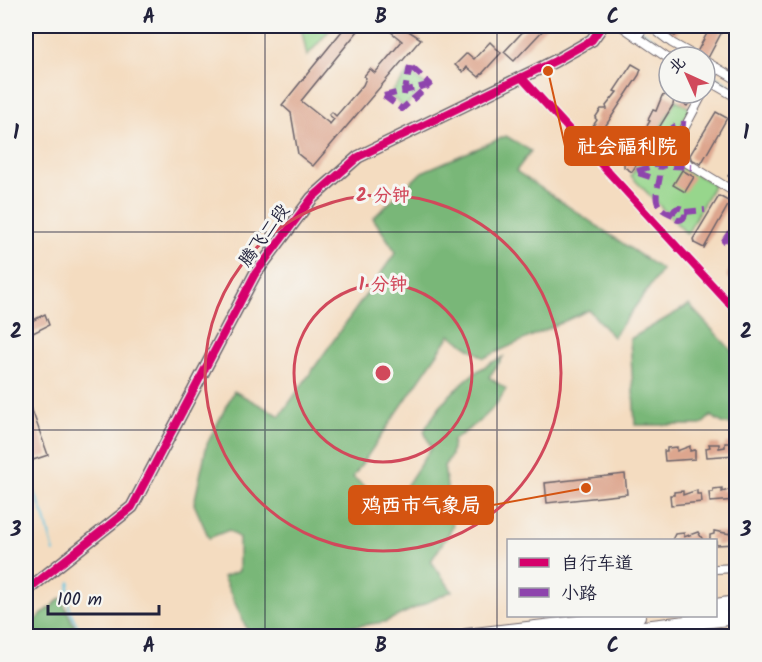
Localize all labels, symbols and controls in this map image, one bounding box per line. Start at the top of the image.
text: A [143,2,155,34]
text: B [375,2,387,34]
text: C [607,2,619,34]
north arrow [657,45,717,105]
text: 北 [663,51,692,80]
text: 1 [13,118,19,150]
text: 1 [743,118,749,150]
callout: 社会福利院 [565,127,689,165]
text: 社会福利院 [577,132,677,164]
text: 2 分钟 [356,182,410,211]
street label: 腾飞二段 [232,198,298,274]
text: 1 分钟 [359,271,407,300]
text: 2 [10,317,22,349]
text: 2 [740,317,752,349]
centre of rings [373,363,393,383]
callout: 鸡西市气象局 [349,486,493,524]
text: 鸡西市气象局 [361,491,481,523]
text: 3 [10,515,22,547]
text: 3 [740,515,752,547]
legend [507,539,717,617]
text: 自行车道 [561,550,633,579]
scale bar [48,578,159,616]
text: 小路 [561,580,597,609]
text: 100 m [57,586,102,615]
text: A [143,631,155,662]
text: B [375,631,387,662]
text: C [607,631,619,662]

